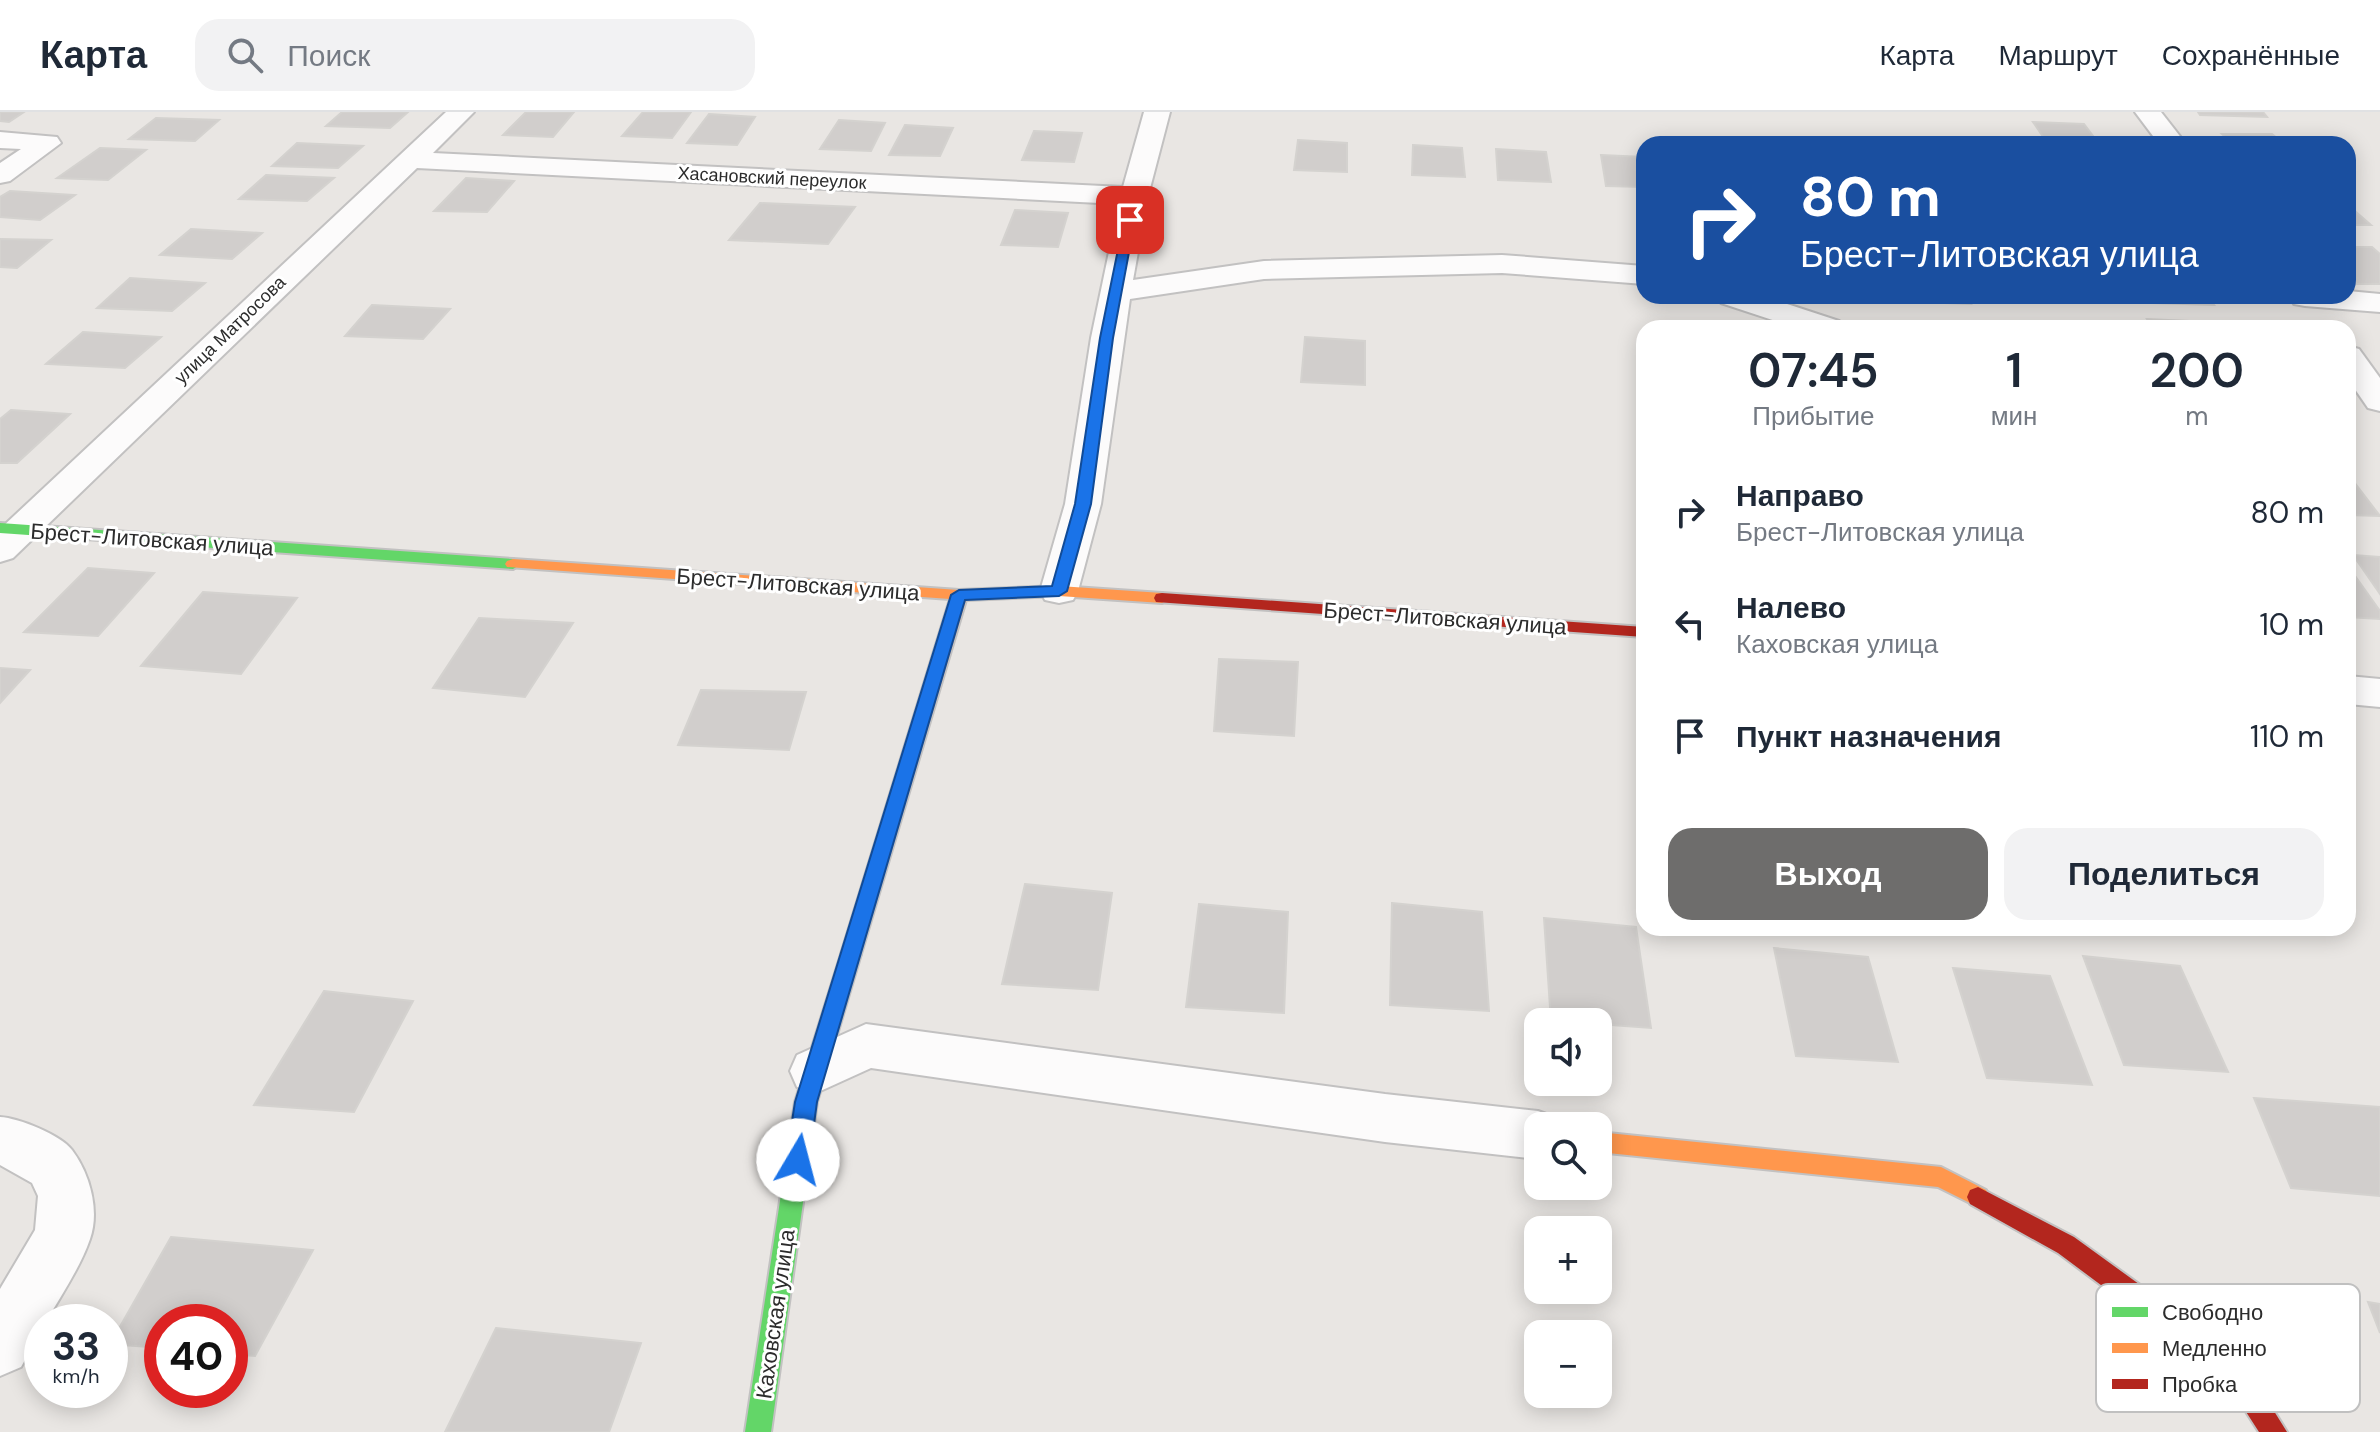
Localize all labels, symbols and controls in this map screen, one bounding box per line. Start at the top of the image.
search box [195,19,755,91]
text: Карта [40,30,147,80]
icon: search [223,33,267,77]
text: Поиск [287,36,370,75]
text: Карта [1879,37,1954,74]
text: Маршрут [1998,37,2118,74]
text: Сохранённые [2162,37,2340,74]
text: 80 m [1800,160,1941,233]
street label: Хасановский переулок [677,161,867,195]
icon: right [1668,168,1772,272]
pin [1096,186,1164,254]
icon: arrive [1108,198,1152,242]
text: Брест-Литовская улица [1800,231,2199,278]
street label: улица Матросова [169,270,292,389]
text: 07:45 [1748,339,1879,402]
text: 1 [2006,339,2022,402]
text: 200 [2150,339,2244,402]
text: Прибытие [1752,399,1874,433]
text: мин [1991,399,2037,433]
text: m [2185,399,2208,433]
text: Направо [1736,476,1864,515]
icon: right [1668,490,1712,534]
text: 80 m [2251,493,2324,532]
text: Брест-Литовская улица [1736,515,2024,549]
street label: Брест-Литовская улица [29,517,275,563]
street label: Брест-Литовская улица [675,562,921,608]
text: Налево [1736,588,1846,627]
street label: Брест-Литовская улица [1322,596,1568,642]
icon: left [1668,602,1712,646]
text: 10 m [2259,605,2324,644]
text: Каховская улица [1736,627,1938,661]
icon: arrive [1668,714,1712,758]
text: Пункт назначения [1736,717,2001,756]
text: 110 m [2250,717,2324,756]
button: Выход [1668,828,1988,920]
button: Поделиться [2004,828,2324,920]
map controls [1524,1008,1612,1408]
button: sound [1524,1008,1612,1096]
button: search [1524,1112,1612,1200]
position arrow [756,1118,840,1202]
button: + [1524,1216,1612,1304]
street label: Каховская улица [749,1227,802,1401]
legend [2096,1284,2360,1412]
text: Свободно [2162,1298,2263,1327]
speed limit sign: 40 [144,1304,248,1408]
text: 33 [52,1320,100,1372]
button: − [1524,1320,1612,1408]
text: Медленно [2162,1334,2267,1363]
text: km/h [52,1363,100,1389]
text: Пробка [2162,1370,2238,1399]

